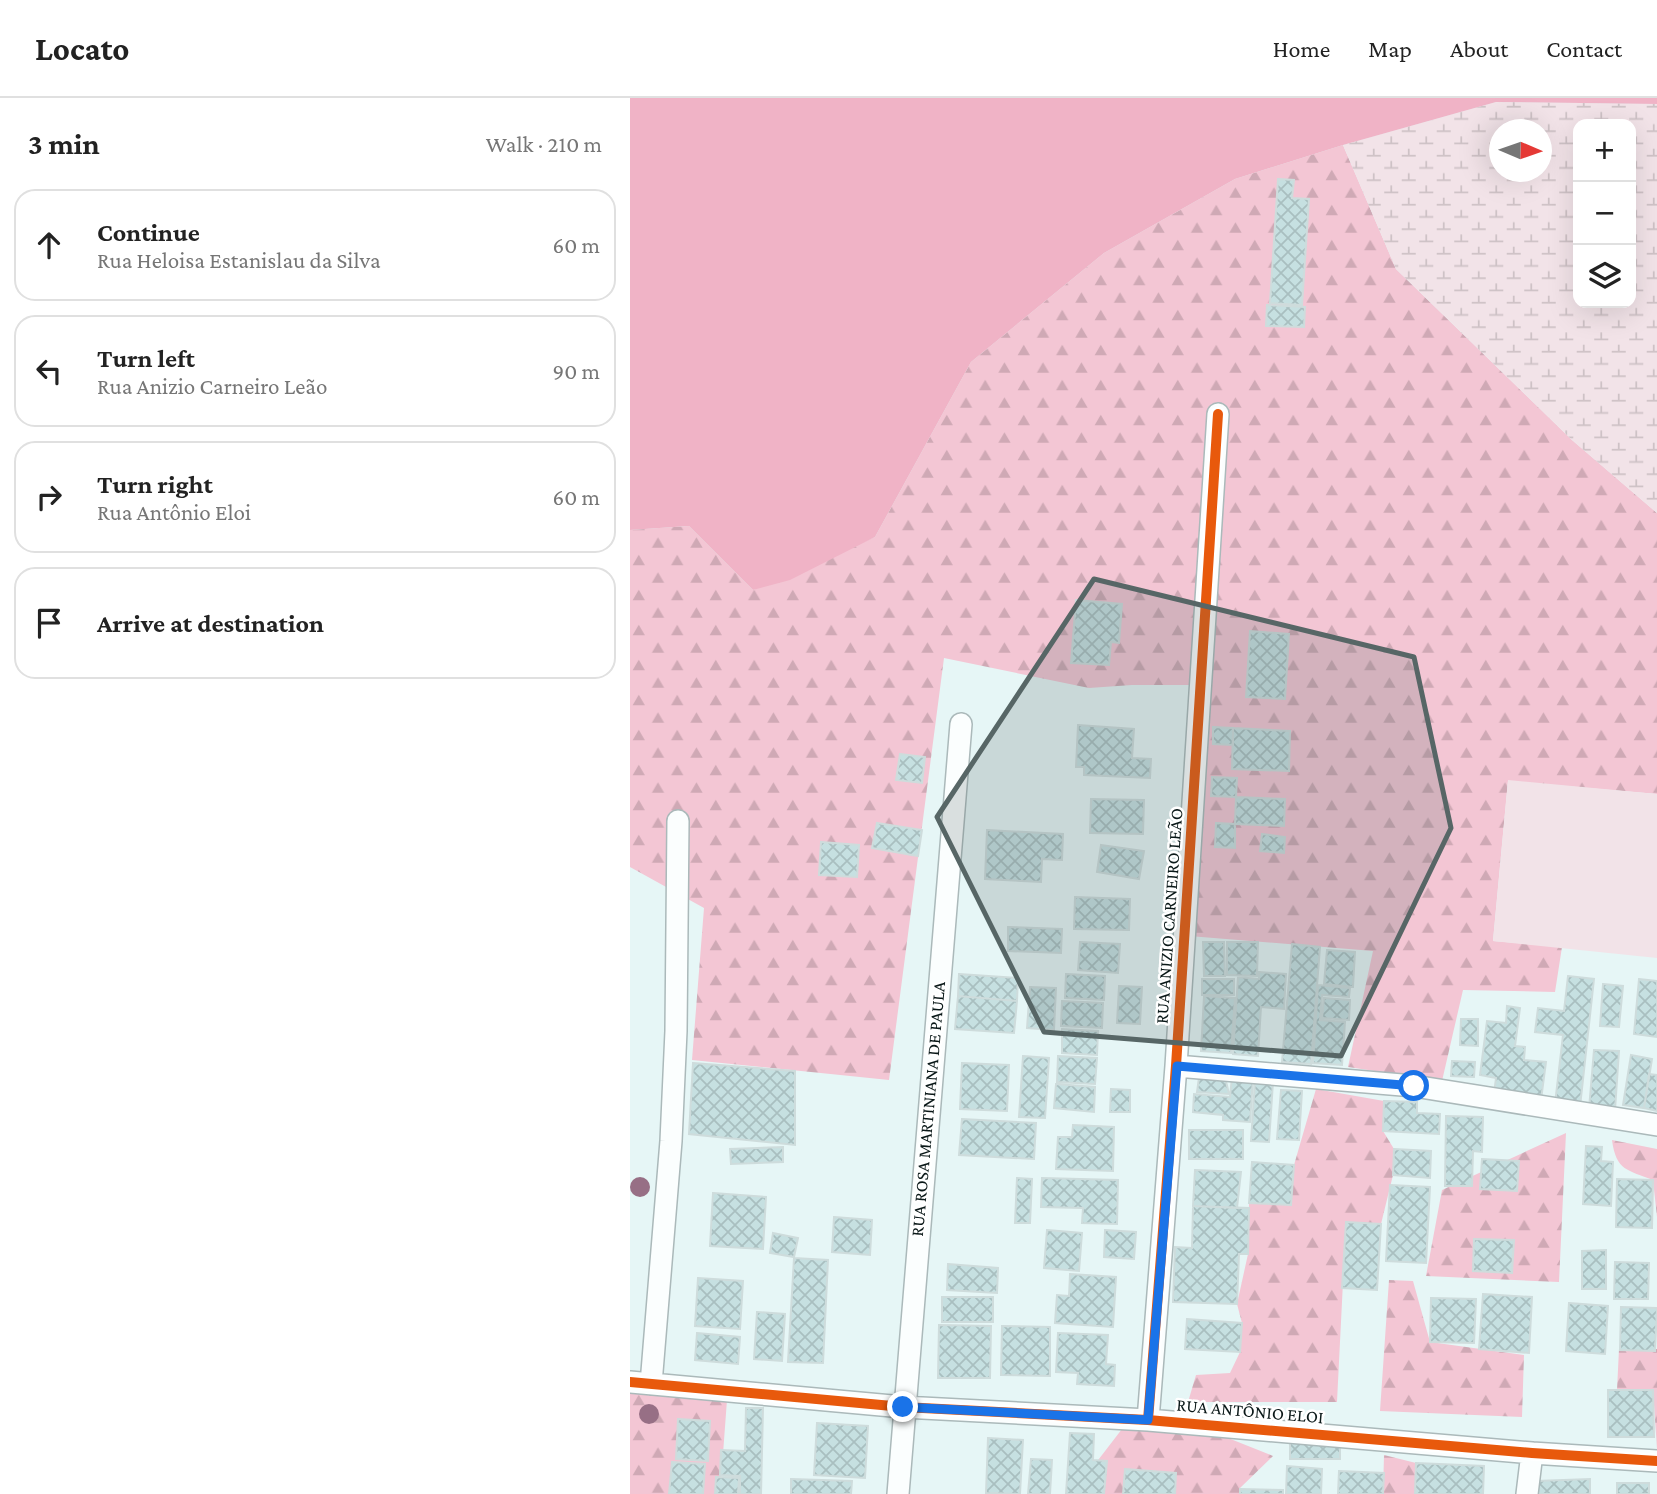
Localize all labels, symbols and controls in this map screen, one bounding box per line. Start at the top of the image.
text: Locato [35,30,130,67]
text: Home [1273,35,1330,62]
text: Map [1368,35,1412,62]
text: About [1450,35,1508,62]
text: Contact [1546,35,1622,62]
north arrow [1489,119,1552,182]
map controls [1573,119,1636,308]
button: + [1573,119,1636,182]
text: 3 min [28,127,100,160]
text: Walk · 210 m [486,131,602,157]
button: − [1573,182,1636,245]
text: Continue [97,218,200,247]
icon: ahead [30,226,68,264]
text: 60 m [553,232,600,258]
button: layers [1573,245,1636,308]
text: Rua Heloisa Estanislau da Silva [97,247,381,273]
text: Turn left [97,344,195,373]
icon: left [30,352,68,390]
text: 90 m [553,358,600,384]
text: Rua Anizio Carneiro Leão [97,373,327,399]
text: Turn right [97,470,213,499]
icon: right [30,478,68,516]
text: 60 m [553,484,600,510]
text: Rua Antônio Eloi [97,499,251,525]
icon: arrive [30,604,68,642]
text: Arrive at destination [97,609,324,638]
street label: RUA ANIZIO CARNEIRO LEÃO [1151,807,1187,1025]
street label: RUA ROSA MARTINIANA DE PAULA [907,980,949,1237]
route start [1398,1070,1429,1101]
route end [887,1391,918,1422]
street label: RUA ANTÔNIO ELOI [1176,1395,1324,1427]

